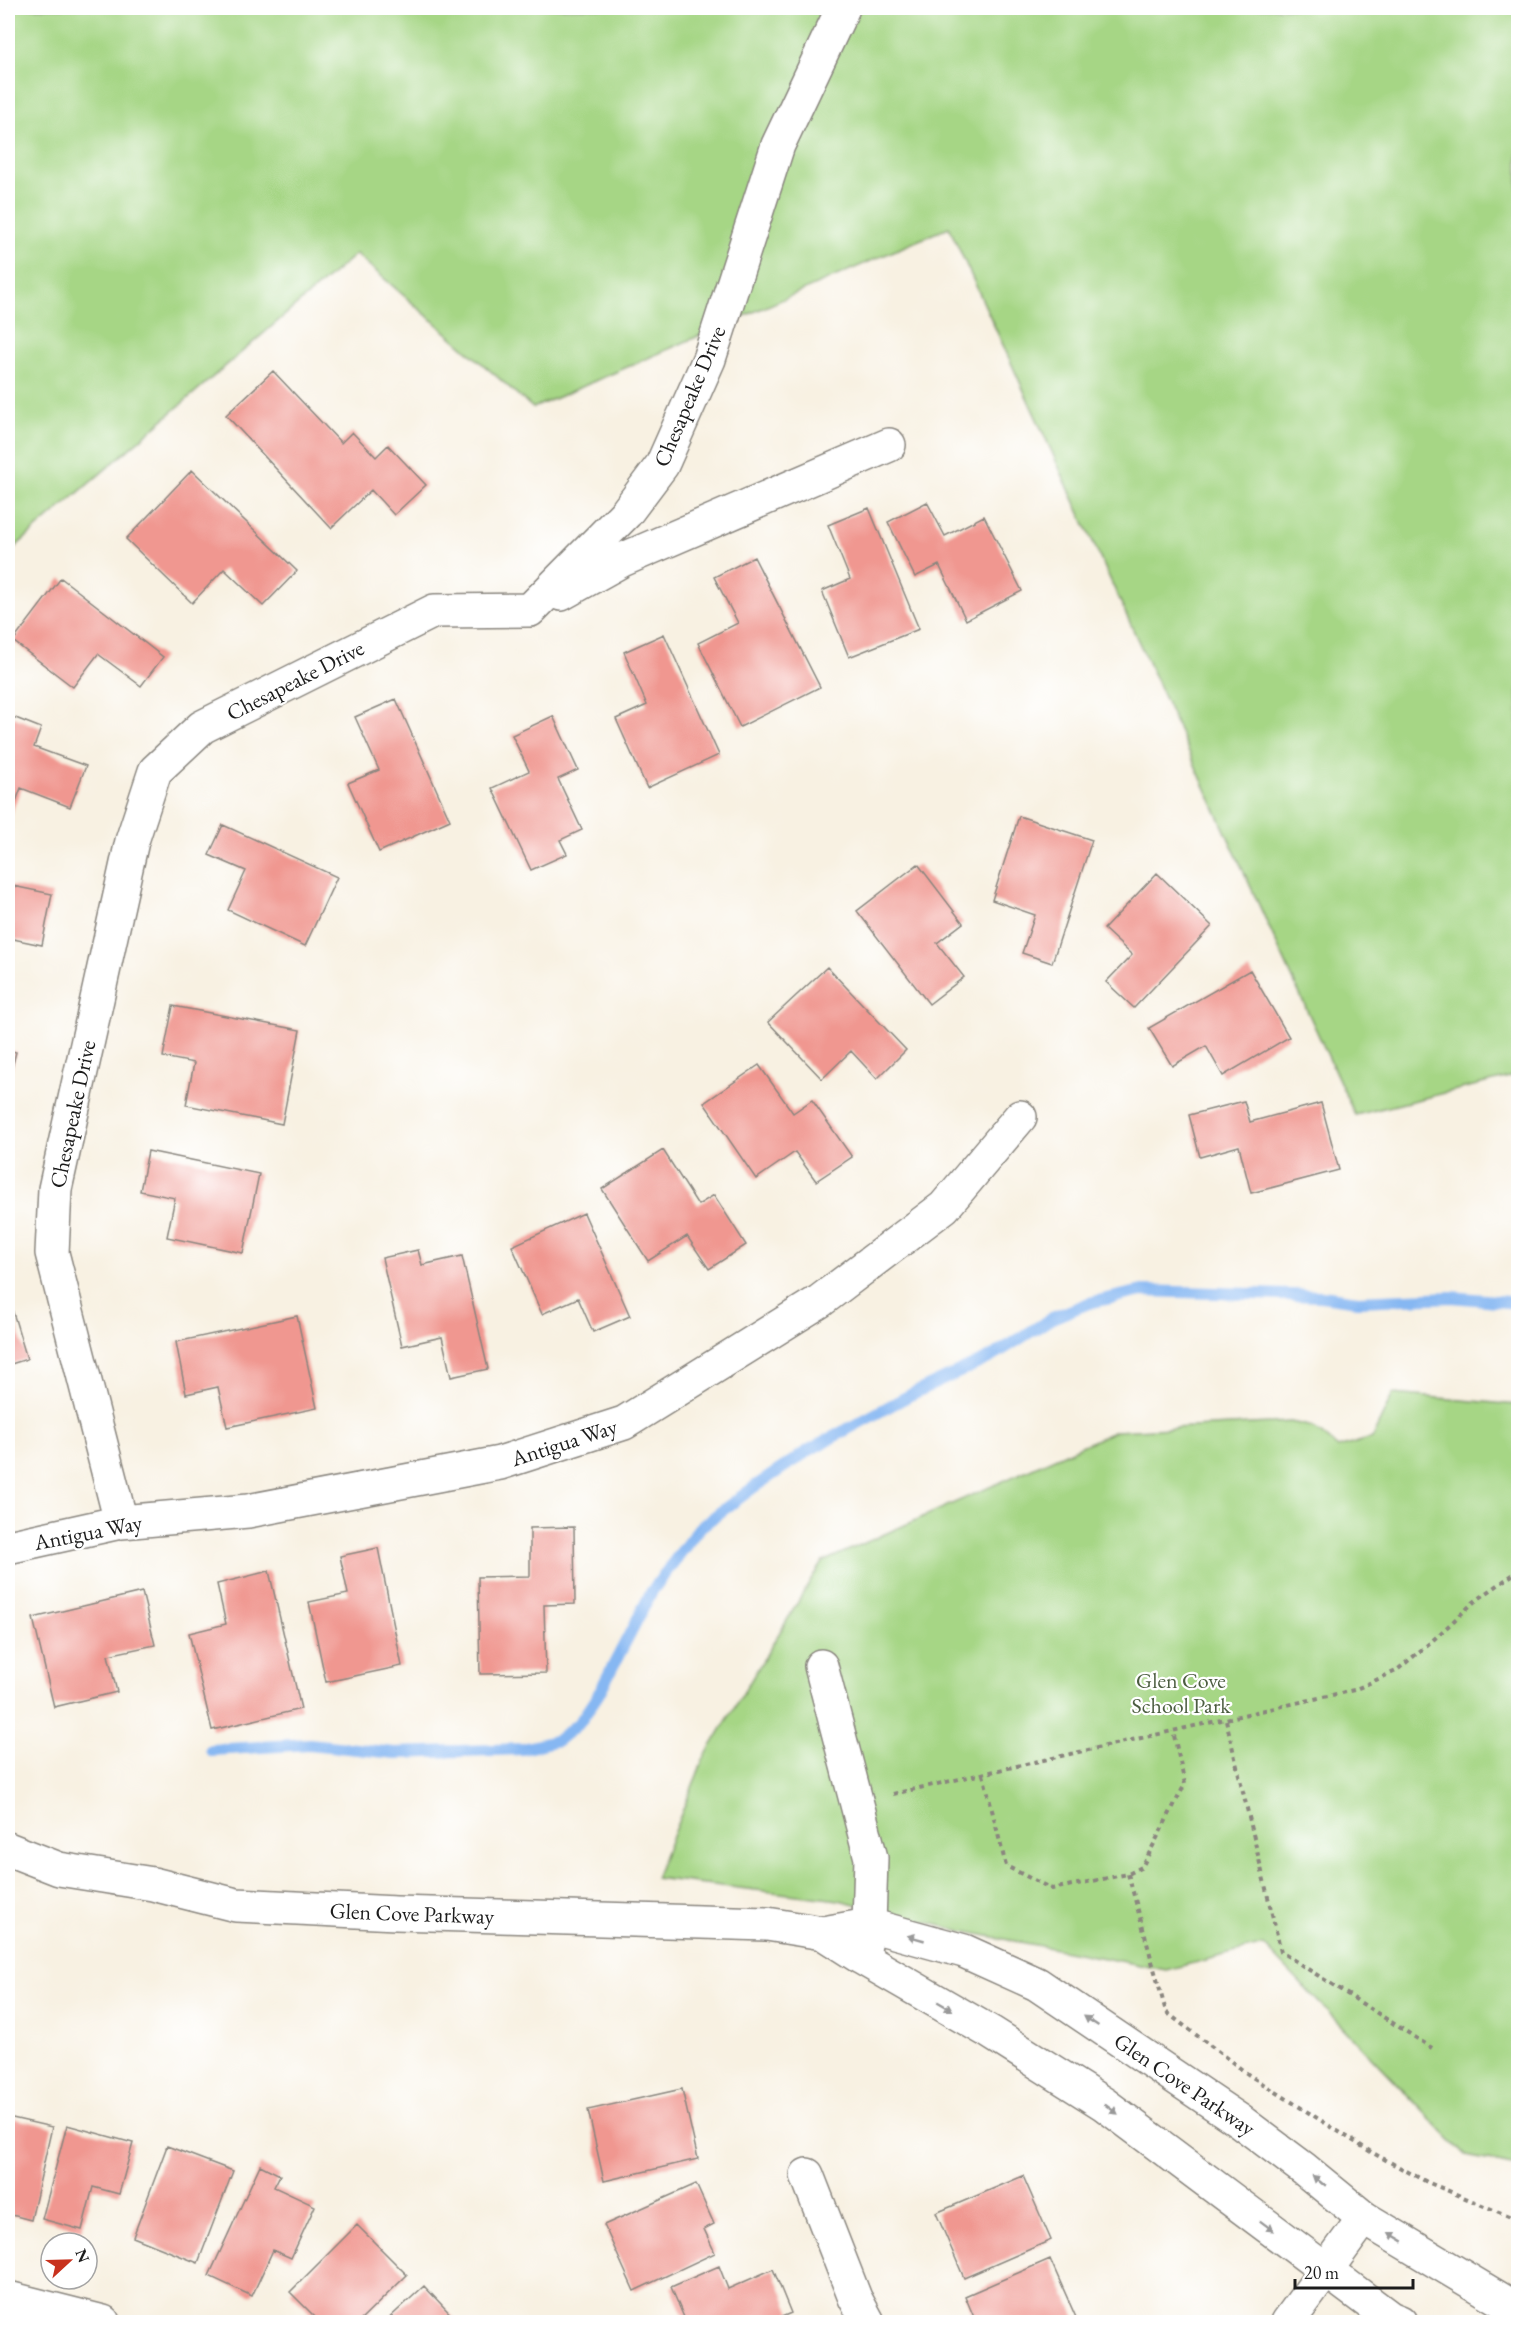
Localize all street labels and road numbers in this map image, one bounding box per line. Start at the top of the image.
street label: Chesapeake Drive [647,321,732,471]
street label: Chesapeake Drive [222,633,369,728]
street label: Chesapeake Drive [43,1037,102,1191]
street label: Antigua Way [507,1412,621,1474]
street label: Antigua Way [31,1508,145,1557]
street label: Glen Cove Parkway [329,1896,495,1931]
street label: Glen Cove Parkway [1108,2026,1261,2143]

